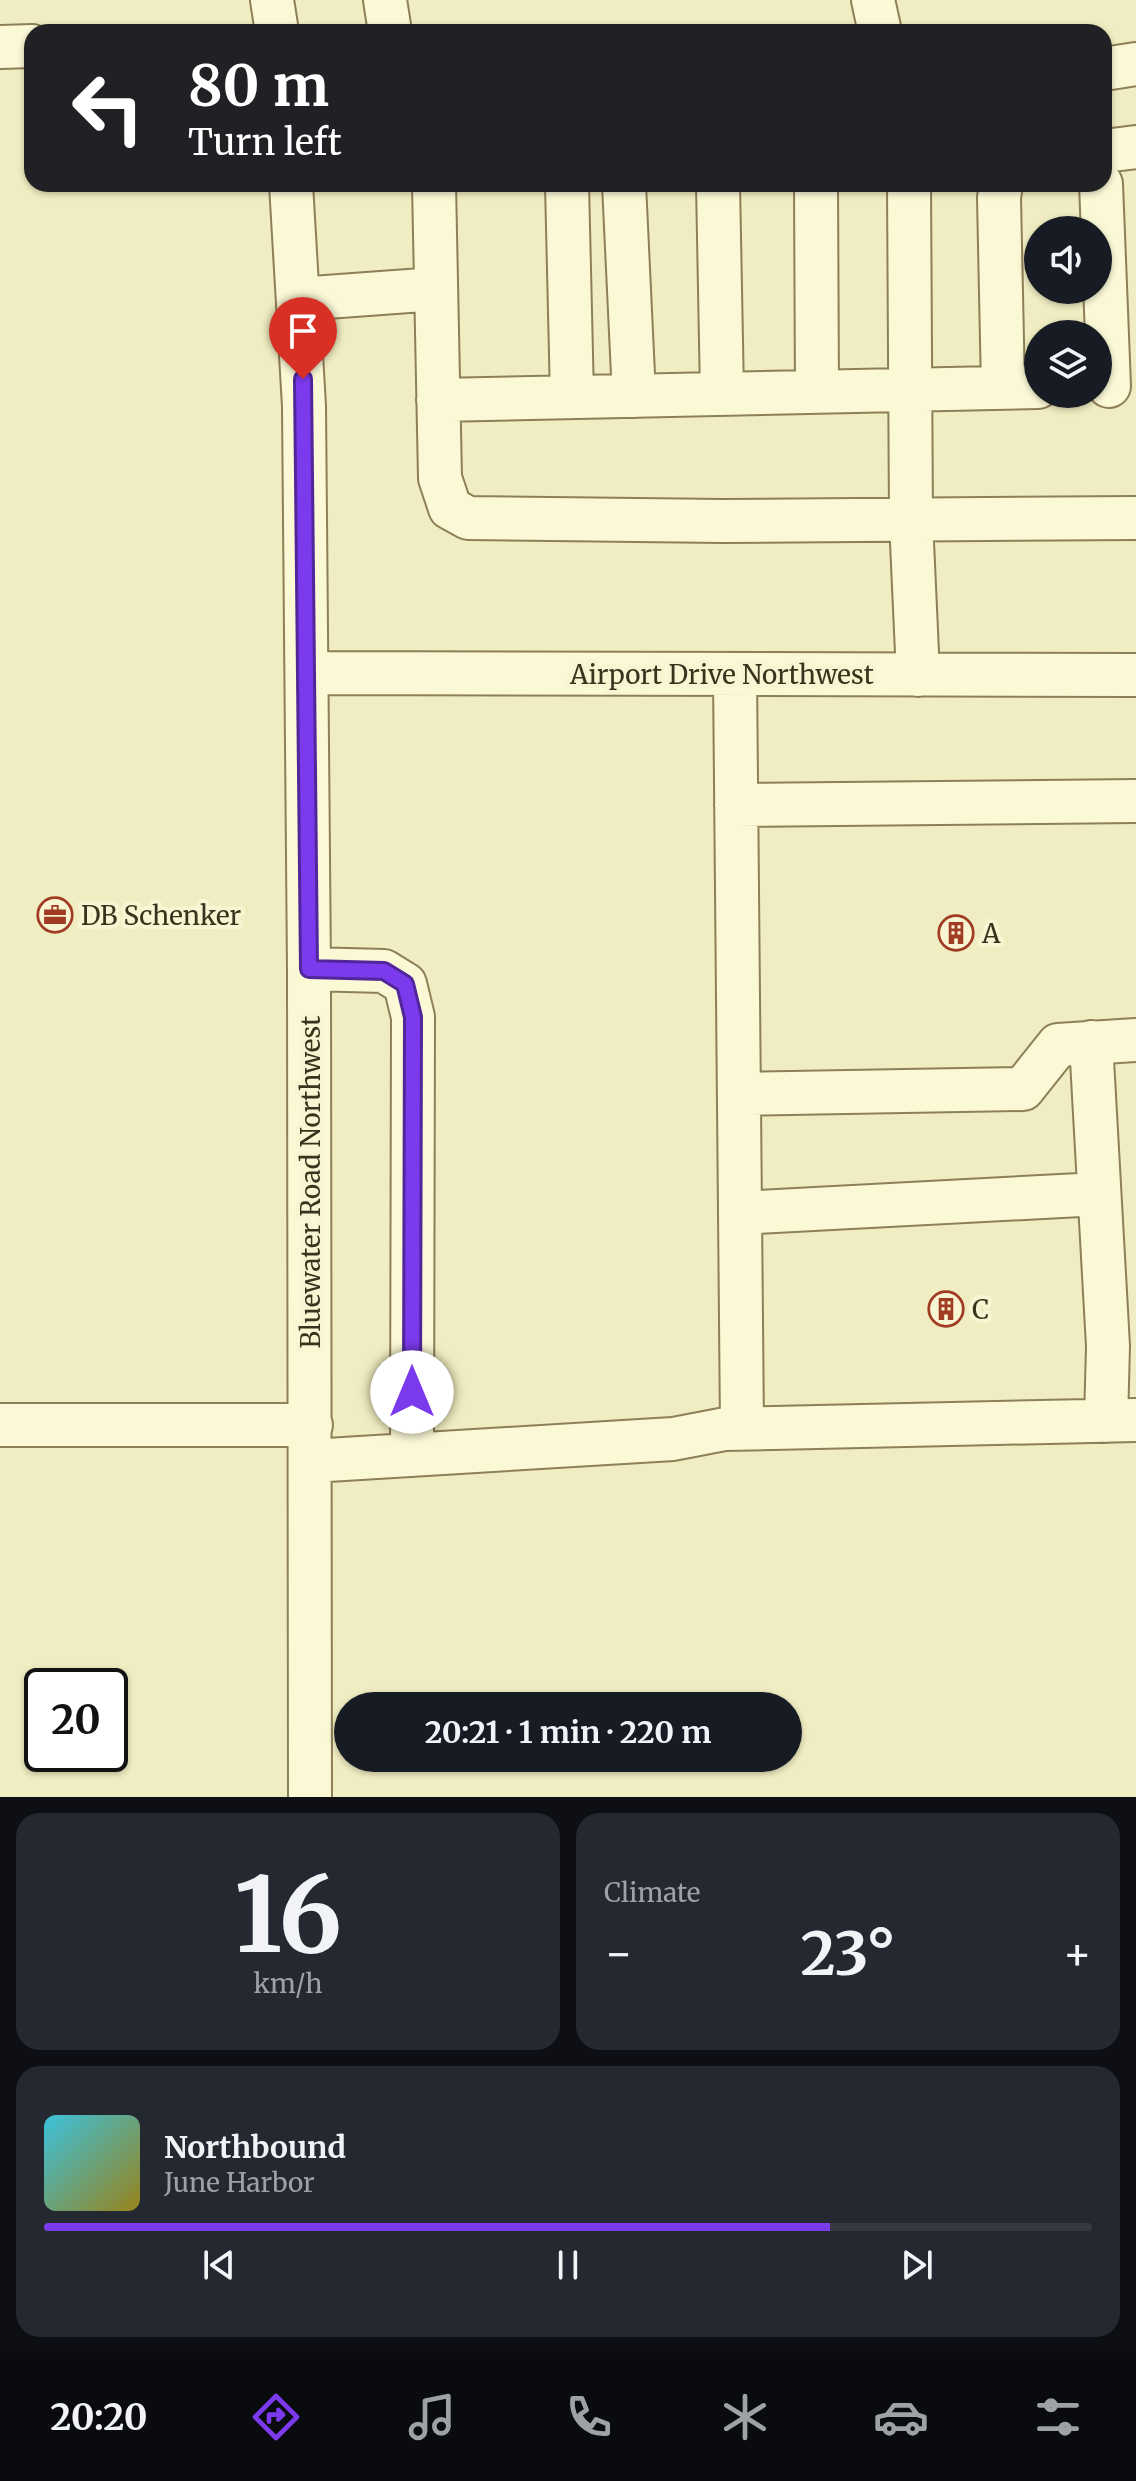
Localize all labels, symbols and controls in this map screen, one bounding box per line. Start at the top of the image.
text: 80 m [188,51,329,121]
icon: left [56,56,160,160]
text: Turn left [188,120,342,165]
map controls [1024,216,1112,408]
button: sound [1024,216,1112,304]
pin [269,297,337,379]
icon: arrive [281,309,325,353]
button: layers [1024,320,1112,408]
street label: Airport Drive Northwest [569,658,874,691]
office icon: DB Schenker [36,896,74,934]
place label: DB Schenker [81,899,241,932]
building icon: A [937,914,975,952]
place label: A [981,917,1001,950]
street label: Bluewater Road Northwest [294,1016,327,1348]
building icon: C [927,1290,965,1328]
place label: C [972,1293,989,1326]
position arrow [370,1350,454,1434]
speed limit sign: 20 [24,1668,128,1772]
text: 20:21 · 1 min · 220 m [425,1713,711,1751]
text: 16 [234,1850,342,1980]
text: Climate [604,1876,700,1909]
text: 23° [800,1916,896,1991]
text: − [604,1926,633,1981]
text: + [1063,1926,1092,1981]
text: km/h [254,1967,322,2000]
text: Northbound [164,2128,346,2166]
text: June Harbor [164,2166,315,2199]
icon: previous [197,2243,241,2287]
icon: pause [546,2243,590,2287]
icon: next [895,2243,939,2287]
icon: directions [248,2389,304,2445]
icon: music [404,2389,460,2445]
icon: phone [561,2389,617,2445]
icon: climate [717,2389,773,2445]
icon: car [873,2389,929,2445]
icon: filters [1030,2389,1086,2445]
text: 20:20 [50,2395,148,2440]

